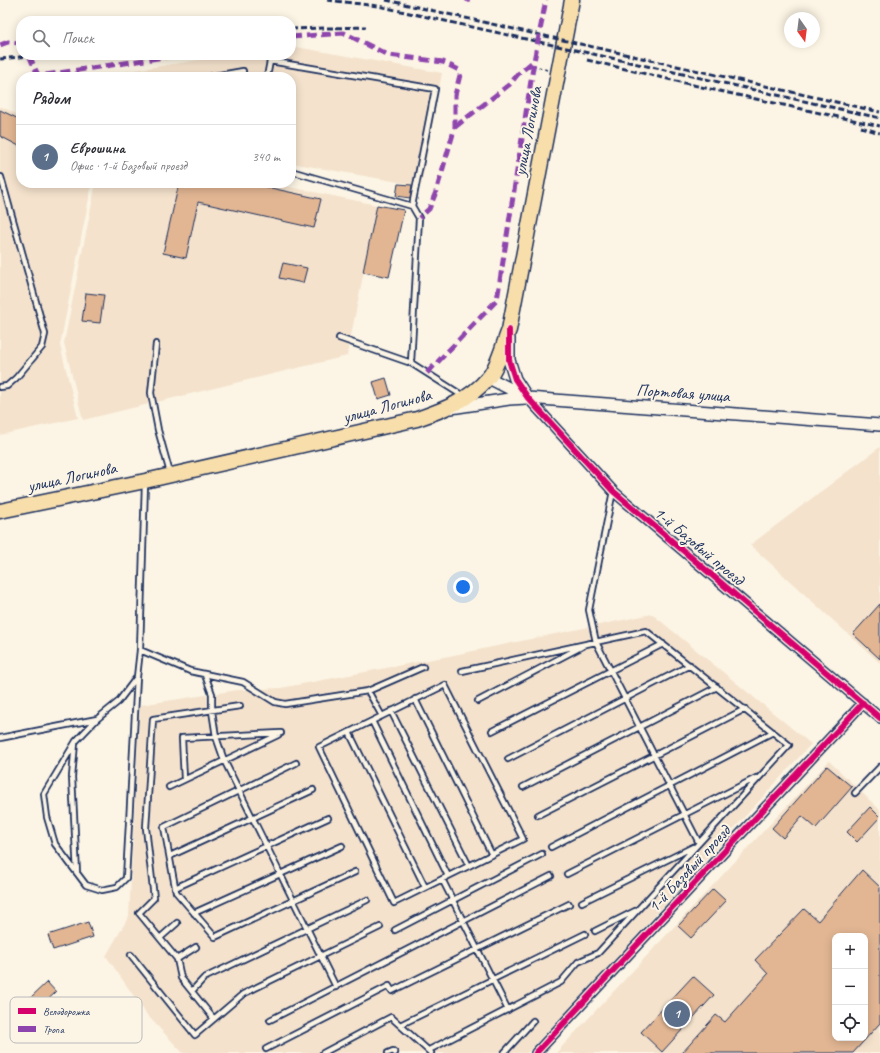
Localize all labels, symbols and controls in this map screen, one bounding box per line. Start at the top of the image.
north arrow [784,12,820,48]
search box [16,16,296,60]
icon: search [30,27,52,49]
text: Поиск [62,29,94,48]
street label: улица Логинова [509,83,547,178]
text: Рядом [32,88,70,109]
text: Еврошина [70,139,125,158]
text: 1 [42,149,48,165]
text: 340 m [252,149,280,165]
text: Офис · 1-й Базовый проезд [70,158,187,174]
street label: Портовая улица [636,379,732,407]
street label: улица Логинова [340,384,435,428]
street label: улица Логинова [25,457,120,497]
street label: 1-й Базовый проезд [649,502,750,592]
your location [453,577,473,597]
street label: 1-й Базовый проезд [643,820,737,918]
map controls [832,933,868,1041]
button: + [832,933,868,969]
button: − [832,969,868,1005]
legend [10,997,142,1043]
pin: 1 [664,999,690,1029]
text: Велодорожка [43,1004,90,1018]
button: locate [832,1005,868,1041]
text: Тропа [43,1022,64,1036]

